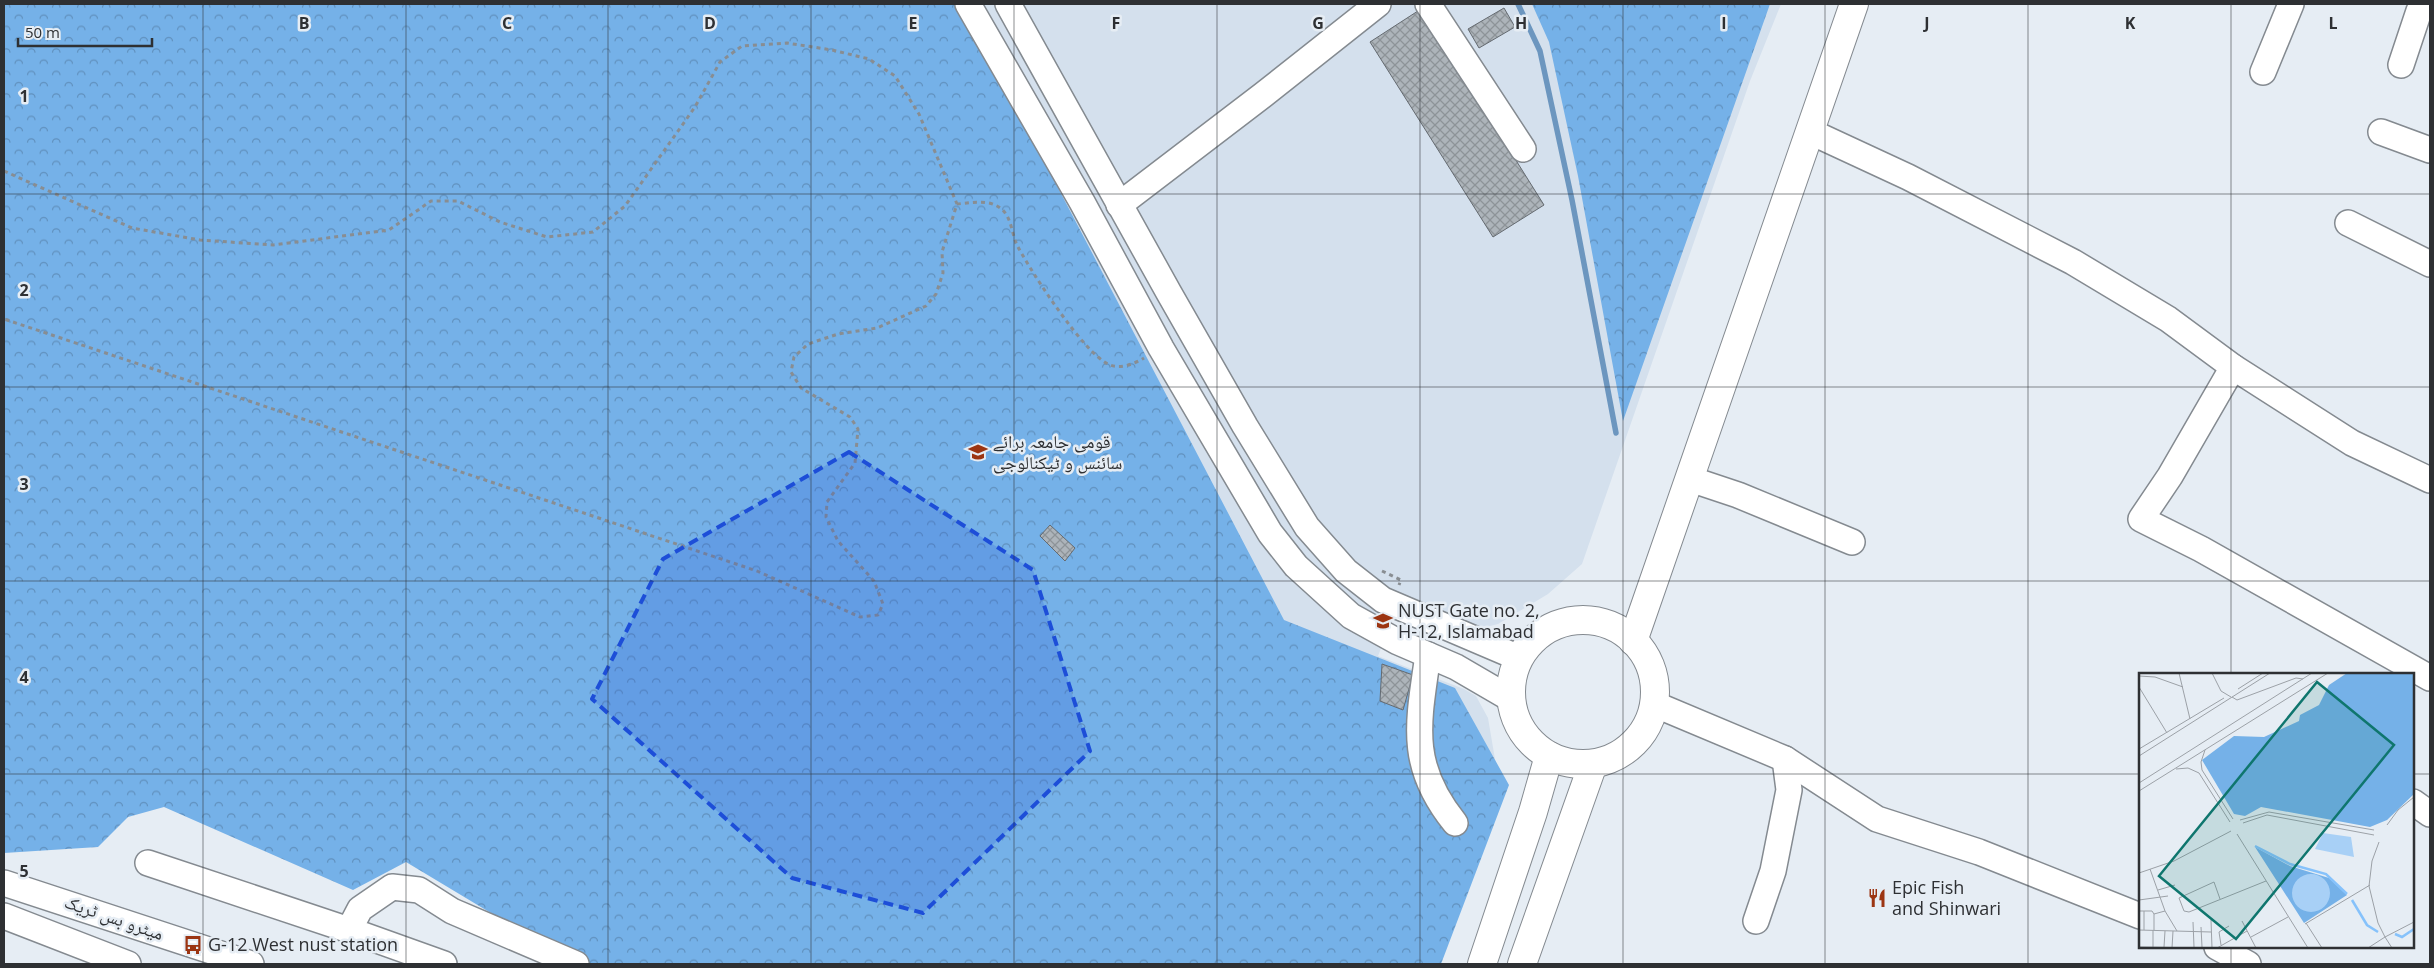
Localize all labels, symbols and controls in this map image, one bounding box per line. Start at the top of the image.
text: B [299,12,309,34]
text: C [502,12,512,34]
text: D [704,12,716,34]
text: E [909,12,918,34]
text: F [1112,12,1120,34]
text: G [1312,12,1324,34]
text: H [1515,12,1527,34]
text: I [1721,12,1727,34]
text: J [1922,12,1930,34]
text: K [2125,12,2136,34]
text: L [2328,12,2338,34]
scale bar [18,15,151,47]
text: 50 m [25,22,60,42]
text: 1 [19,85,29,107]
text: 2 [19,279,29,301]
place label: قومی جامعہ برائے سائنس و ٹیکنالوجی [993,429,1122,474]
school or university icon: قومی جامعہ برائے سائنس و ٹیکنالوجی [967,441,989,463]
text: 3 [19,473,29,495]
place label: NUST Gate no. 2, H-12, Islamabad [1398,598,1540,643]
school or university icon: NUST Gate no. 2, H-12, Islamabad [1372,610,1394,632]
text: 4 [19,666,29,688]
inset map [2139,673,2414,948]
text: 5 [19,860,29,882]
place label: Epic Fish and Shinwari [1892,875,2001,920]
restaurant icon: Epic Fish and Shinwari [1866,887,1888,909]
street label: میٹرو بس ٹریک [62,889,167,945]
place label: G-12 West nust station [208,932,398,956]
bus stop icon: G-12 West nust station [182,934,204,956]

